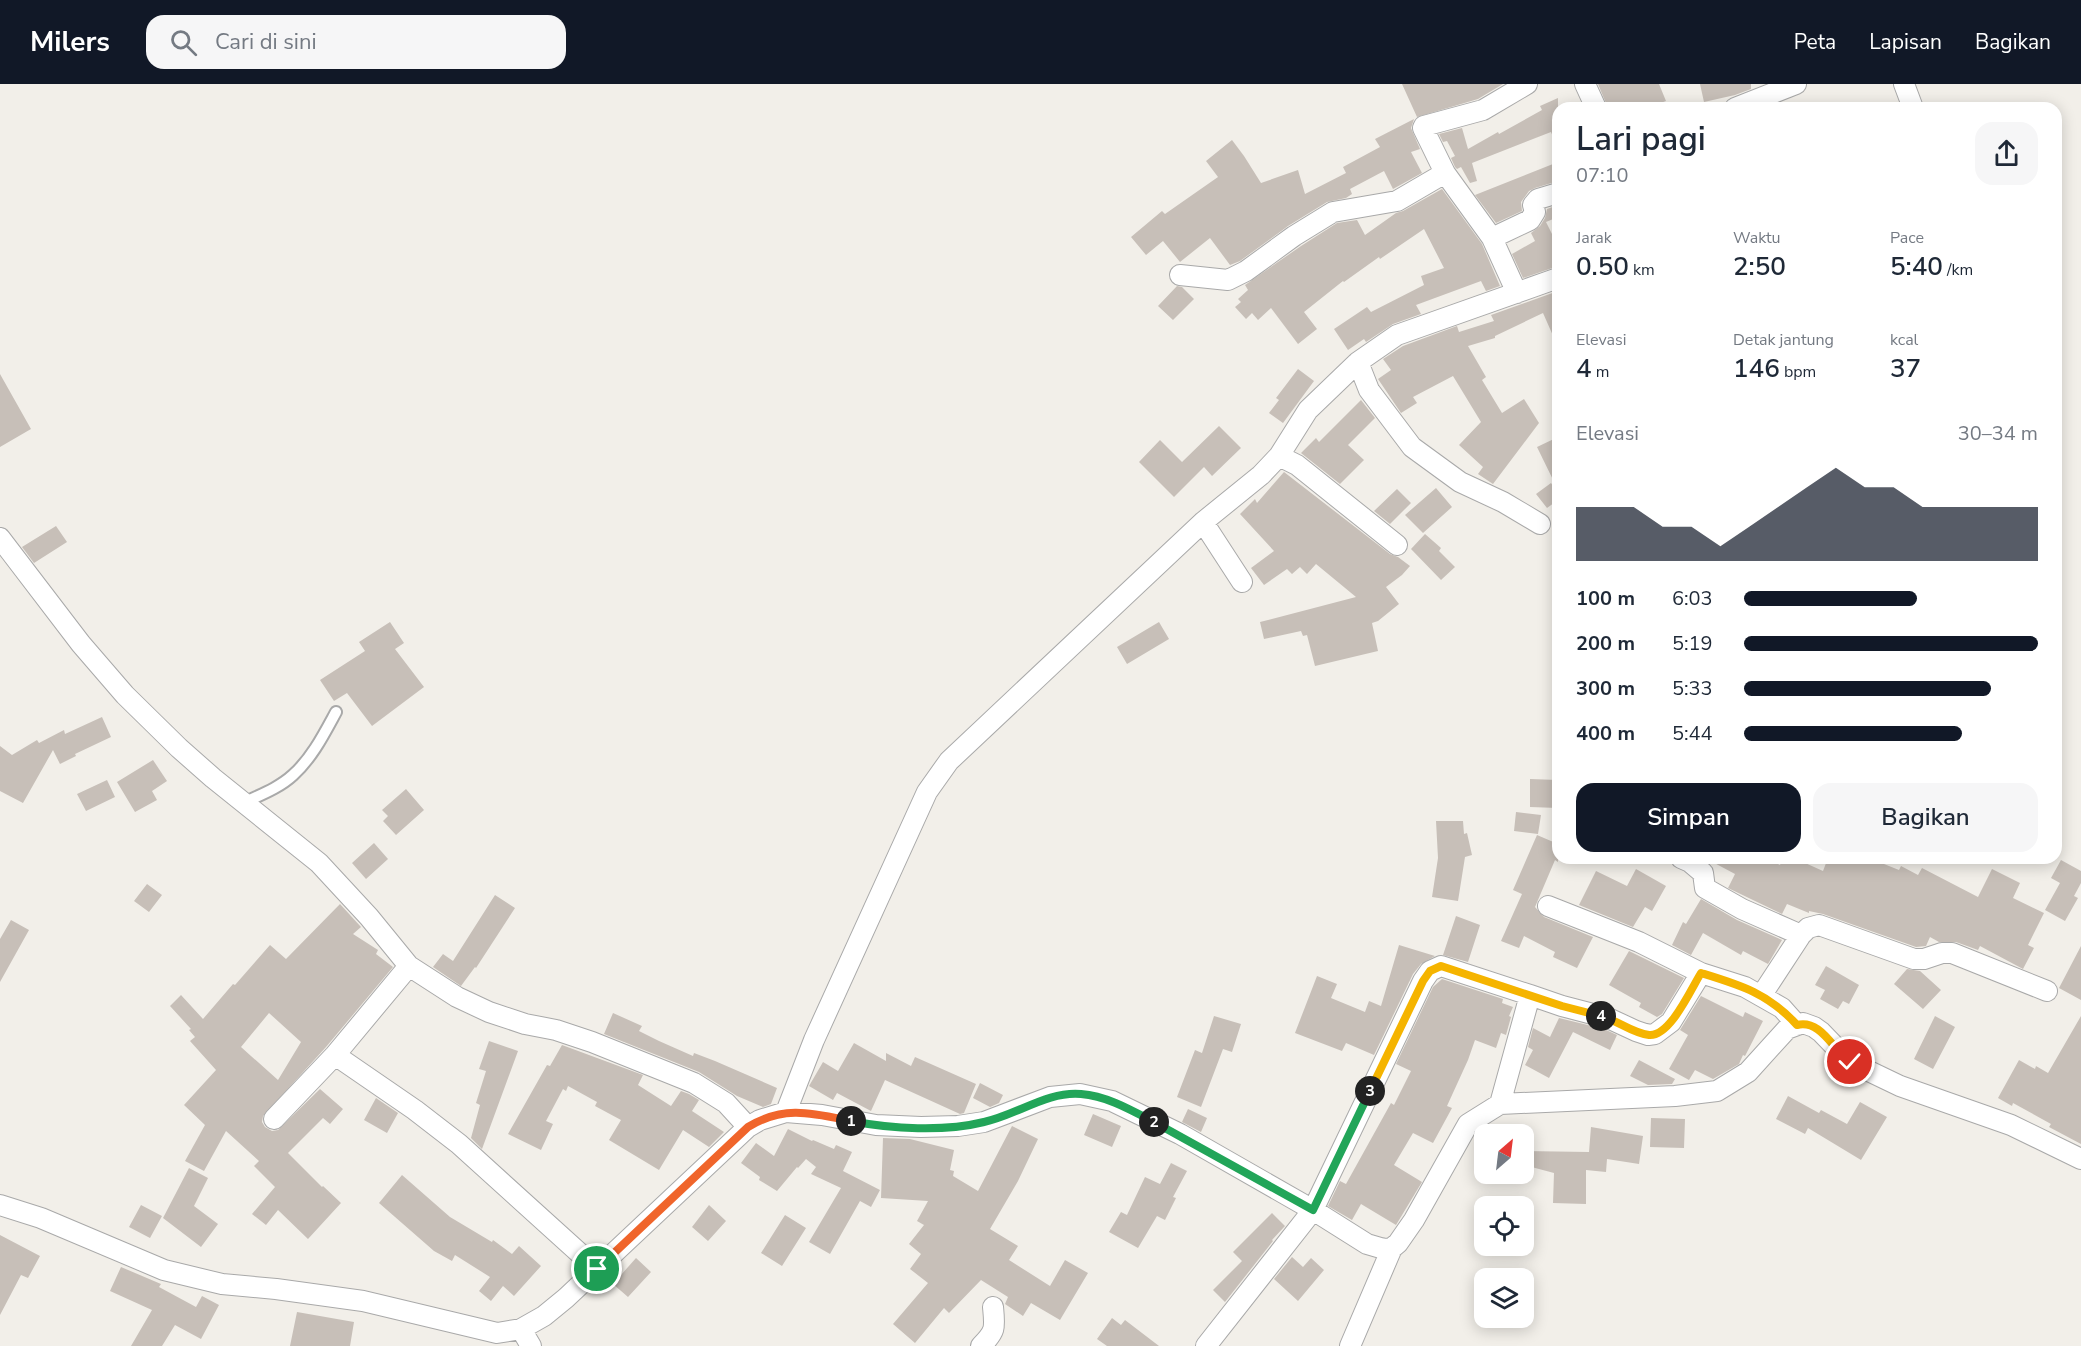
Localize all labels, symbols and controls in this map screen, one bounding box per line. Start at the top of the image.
search box [146,15,566,69]
text: Milers [30,23,110,61]
icon: search [167,26,200,59]
text: Cari di sini [215,27,317,57]
text: Peta [1794,28,1836,56]
text: Lapisan [1869,28,1942,56]
text: Bagikan [1975,28,2051,56]
text: Lari pagi [1576,117,1706,162]
button: share [1975,122,2038,185]
text: 07:10 [1576,162,1629,189]
text: Jarak [1576,227,1612,249]
text: Waktu [1733,227,1781,249]
text: Pace [1890,227,1924,249]
text: 0.50 [1576,249,1629,284]
text: 2:50 [1733,249,1786,284]
text: 5:40 [1890,249,1943,284]
text: km [1629,259,1655,281]
text: /km [1943,259,1973,281]
text: Elevasi [1576,329,1626,351]
text: Detak jantung [1733,329,1834,351]
text: kcal [1890,329,1918,351]
text: 4 [1576,351,1592,386]
text: 146 [1733,351,1780,386]
text: 37 [1890,351,1921,386]
text: m [1592,361,1609,383]
text: bpm [1780,361,1816,383]
text: Elevasi [1576,420,1639,447]
text: 30–34 m [1958,420,2038,447]
text: 100 m [1576,585,1635,612]
text: 6:03 [1672,585,1713,612]
text: 200 m [1576,630,1635,657]
text: 5:19 [1672,630,1713,657]
text: 300 m [1576,675,1635,702]
text: 5:33 [1672,675,1713,702]
text: 400 m [1576,720,1635,747]
text: 5:44 [1672,720,1713,747]
button: Simpan [1576,783,1801,852]
button: Bagikan [1813,783,2038,852]
pin: 4 [1586,1001,1616,1031]
text: 4 [1596,1005,1606,1027]
pin [1824,1036,1875,1087]
icon: check [1833,1045,1866,1078]
pin: 3 [1355,1076,1385,1106]
text: 3 [1365,1080,1375,1102]
pin: 1 [836,1106,866,1136]
pin: 2 [1139,1107,1169,1137]
text: 1 [846,1110,856,1132]
text: 2 [1149,1111,1159,1133]
north arrow [1474,1124,1534,1184]
map controls [1474,1124,1534,1328]
button: locate [1474,1196,1534,1256]
pin [571,1243,622,1294]
icon: arrive [580,1252,613,1285]
button: layers [1474,1268,1534,1328]

